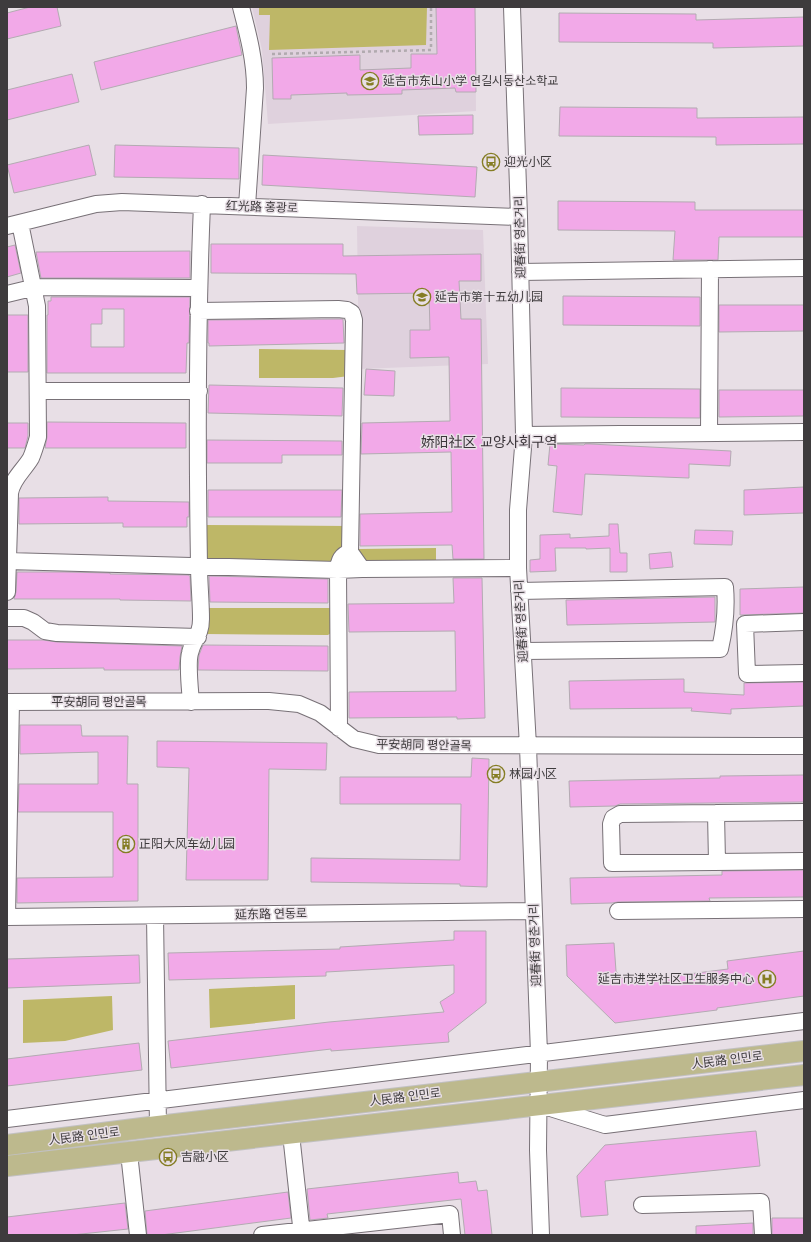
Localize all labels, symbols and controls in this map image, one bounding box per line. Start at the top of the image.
school or university icon: 延吉市东山小学 연길시동산소학교 [360,71,380,91]
place label: 延吉市东山小学 연길시동산소학교 [383,74,558,88]
bus stop icon: 迎光小区 [481,152,501,172]
place label: 迎光小区 [504,155,552,169]
street label: 迎春街 영춘거리 [512,195,528,279]
street label: 红光路 홍광로 [226,199,298,215]
school or university icon: 延吉市第十五幼儿园 [412,287,432,307]
place label: 延吉市第十五幼儿园 [435,290,543,304]
district label: 娇阳社区 교양사회구역 [421,434,557,451]
street label: 迎春街 영춘거리 [512,579,530,663]
street label: 平安胡同 평안골목 [51,695,147,709]
street label: 平安胡同 평안골목 [376,737,472,753]
bus stop icon: 林园小区 [486,764,506,784]
place label: 林园小区 [509,767,557,781]
building icon: 正阳大风车幼儿园 [116,834,136,854]
place label: 正阳大风车幼儿园 [139,837,235,851]
street label: 迎春街 영춘거리 [527,903,543,987]
street label: 延东路 연동로 [235,906,307,922]
hospital icon: 延吉市进学社区卫生服务中心 [757,969,777,989]
place label: 延吉市进学社区卫生服务中心 [598,972,754,986]
street label: 人民路 인민로 [690,1049,764,1071]
street label: 人民路 인민로 [368,1086,442,1108]
street label: 人民路 인민로 [47,1125,121,1147]
bus stop icon: 吉融小区 [158,1147,178,1167]
place label: 吉融小区 [181,1150,229,1164]

